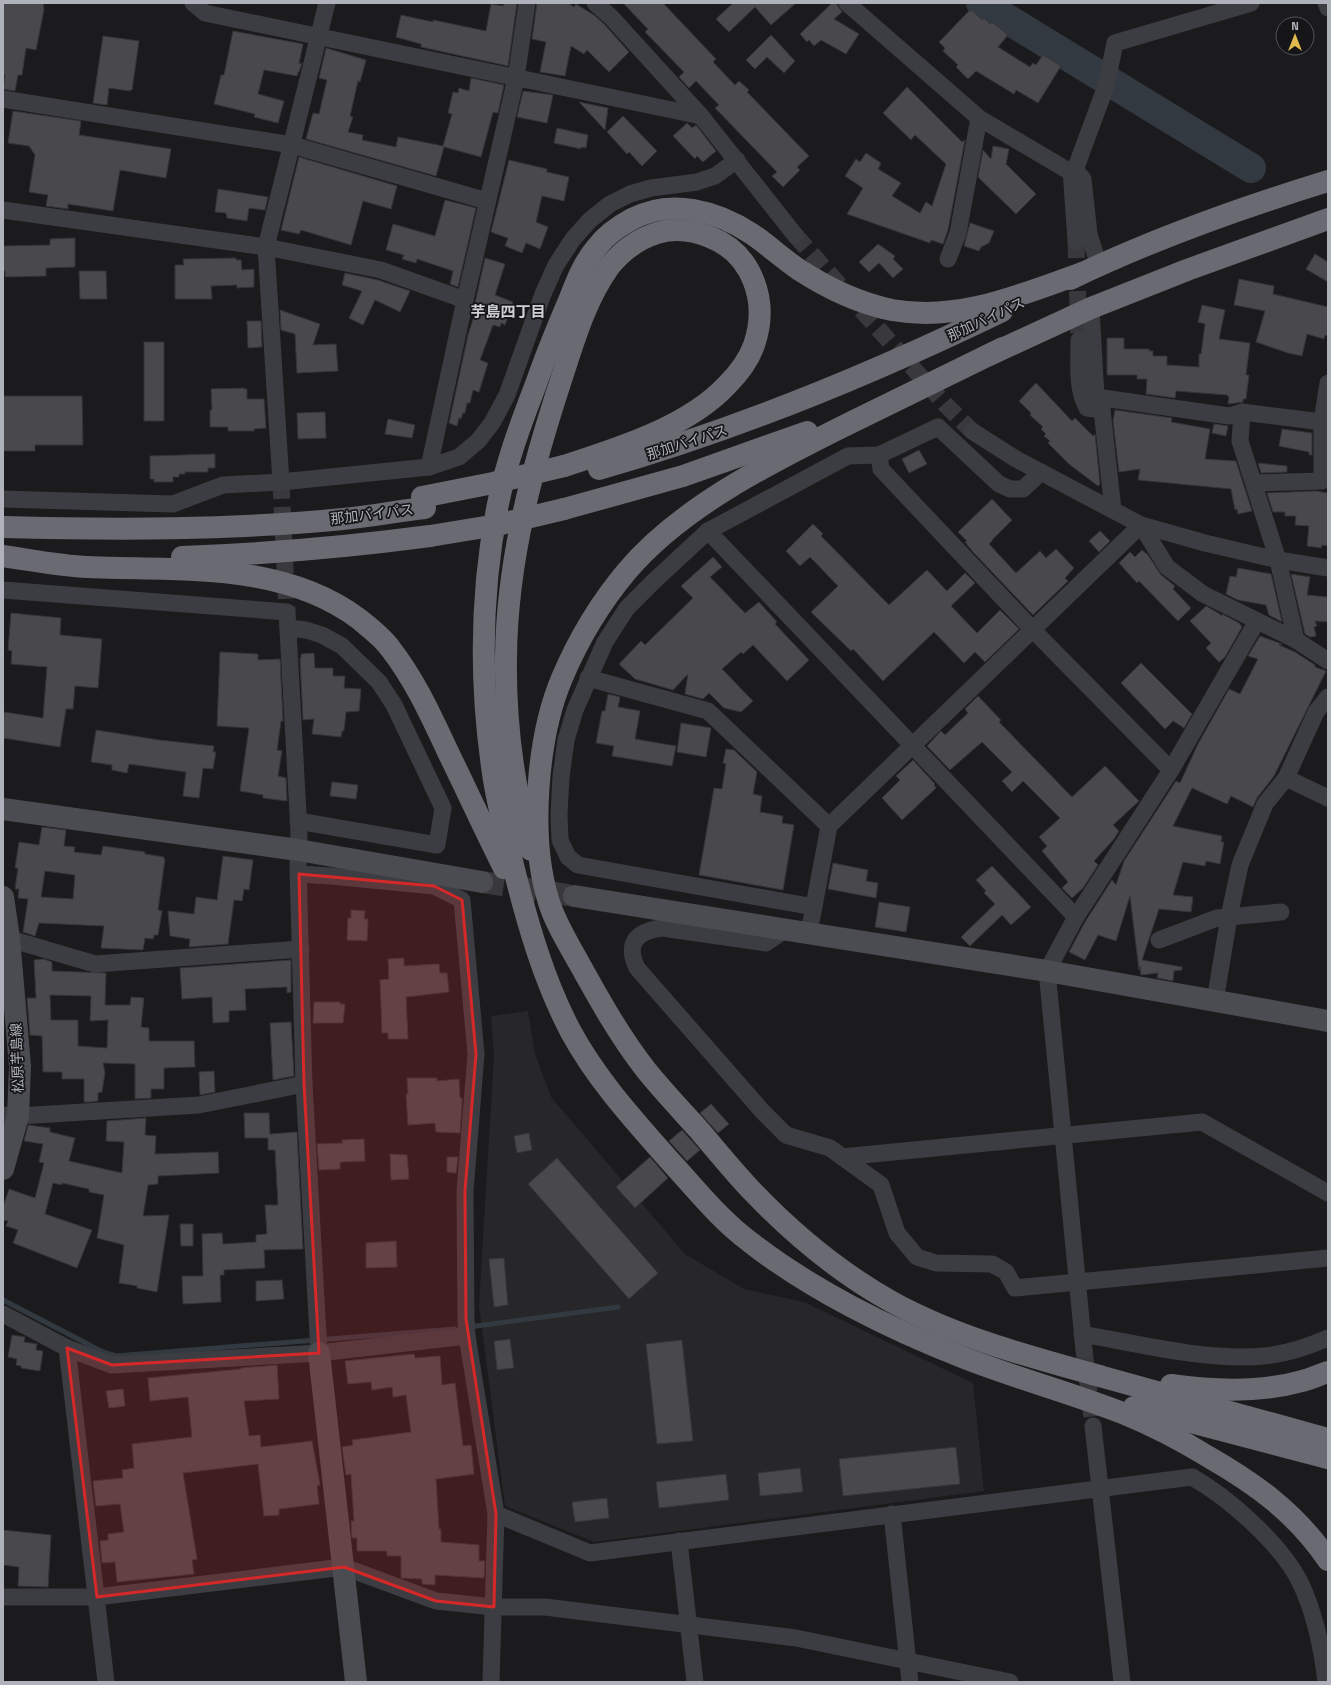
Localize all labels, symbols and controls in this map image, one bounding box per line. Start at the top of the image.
north arrow [1275,16,1315,56]
text: N [1291,18,1299,34]
street label: 那加バイパス [943,291,1028,346]
district label: 芋島四丁目 [470,300,546,323]
street label: 那加バイパス [644,419,730,464]
street label: 那加バイパス [329,498,415,529]
street label: 松原芋島線 [5,1023,28,1093]

